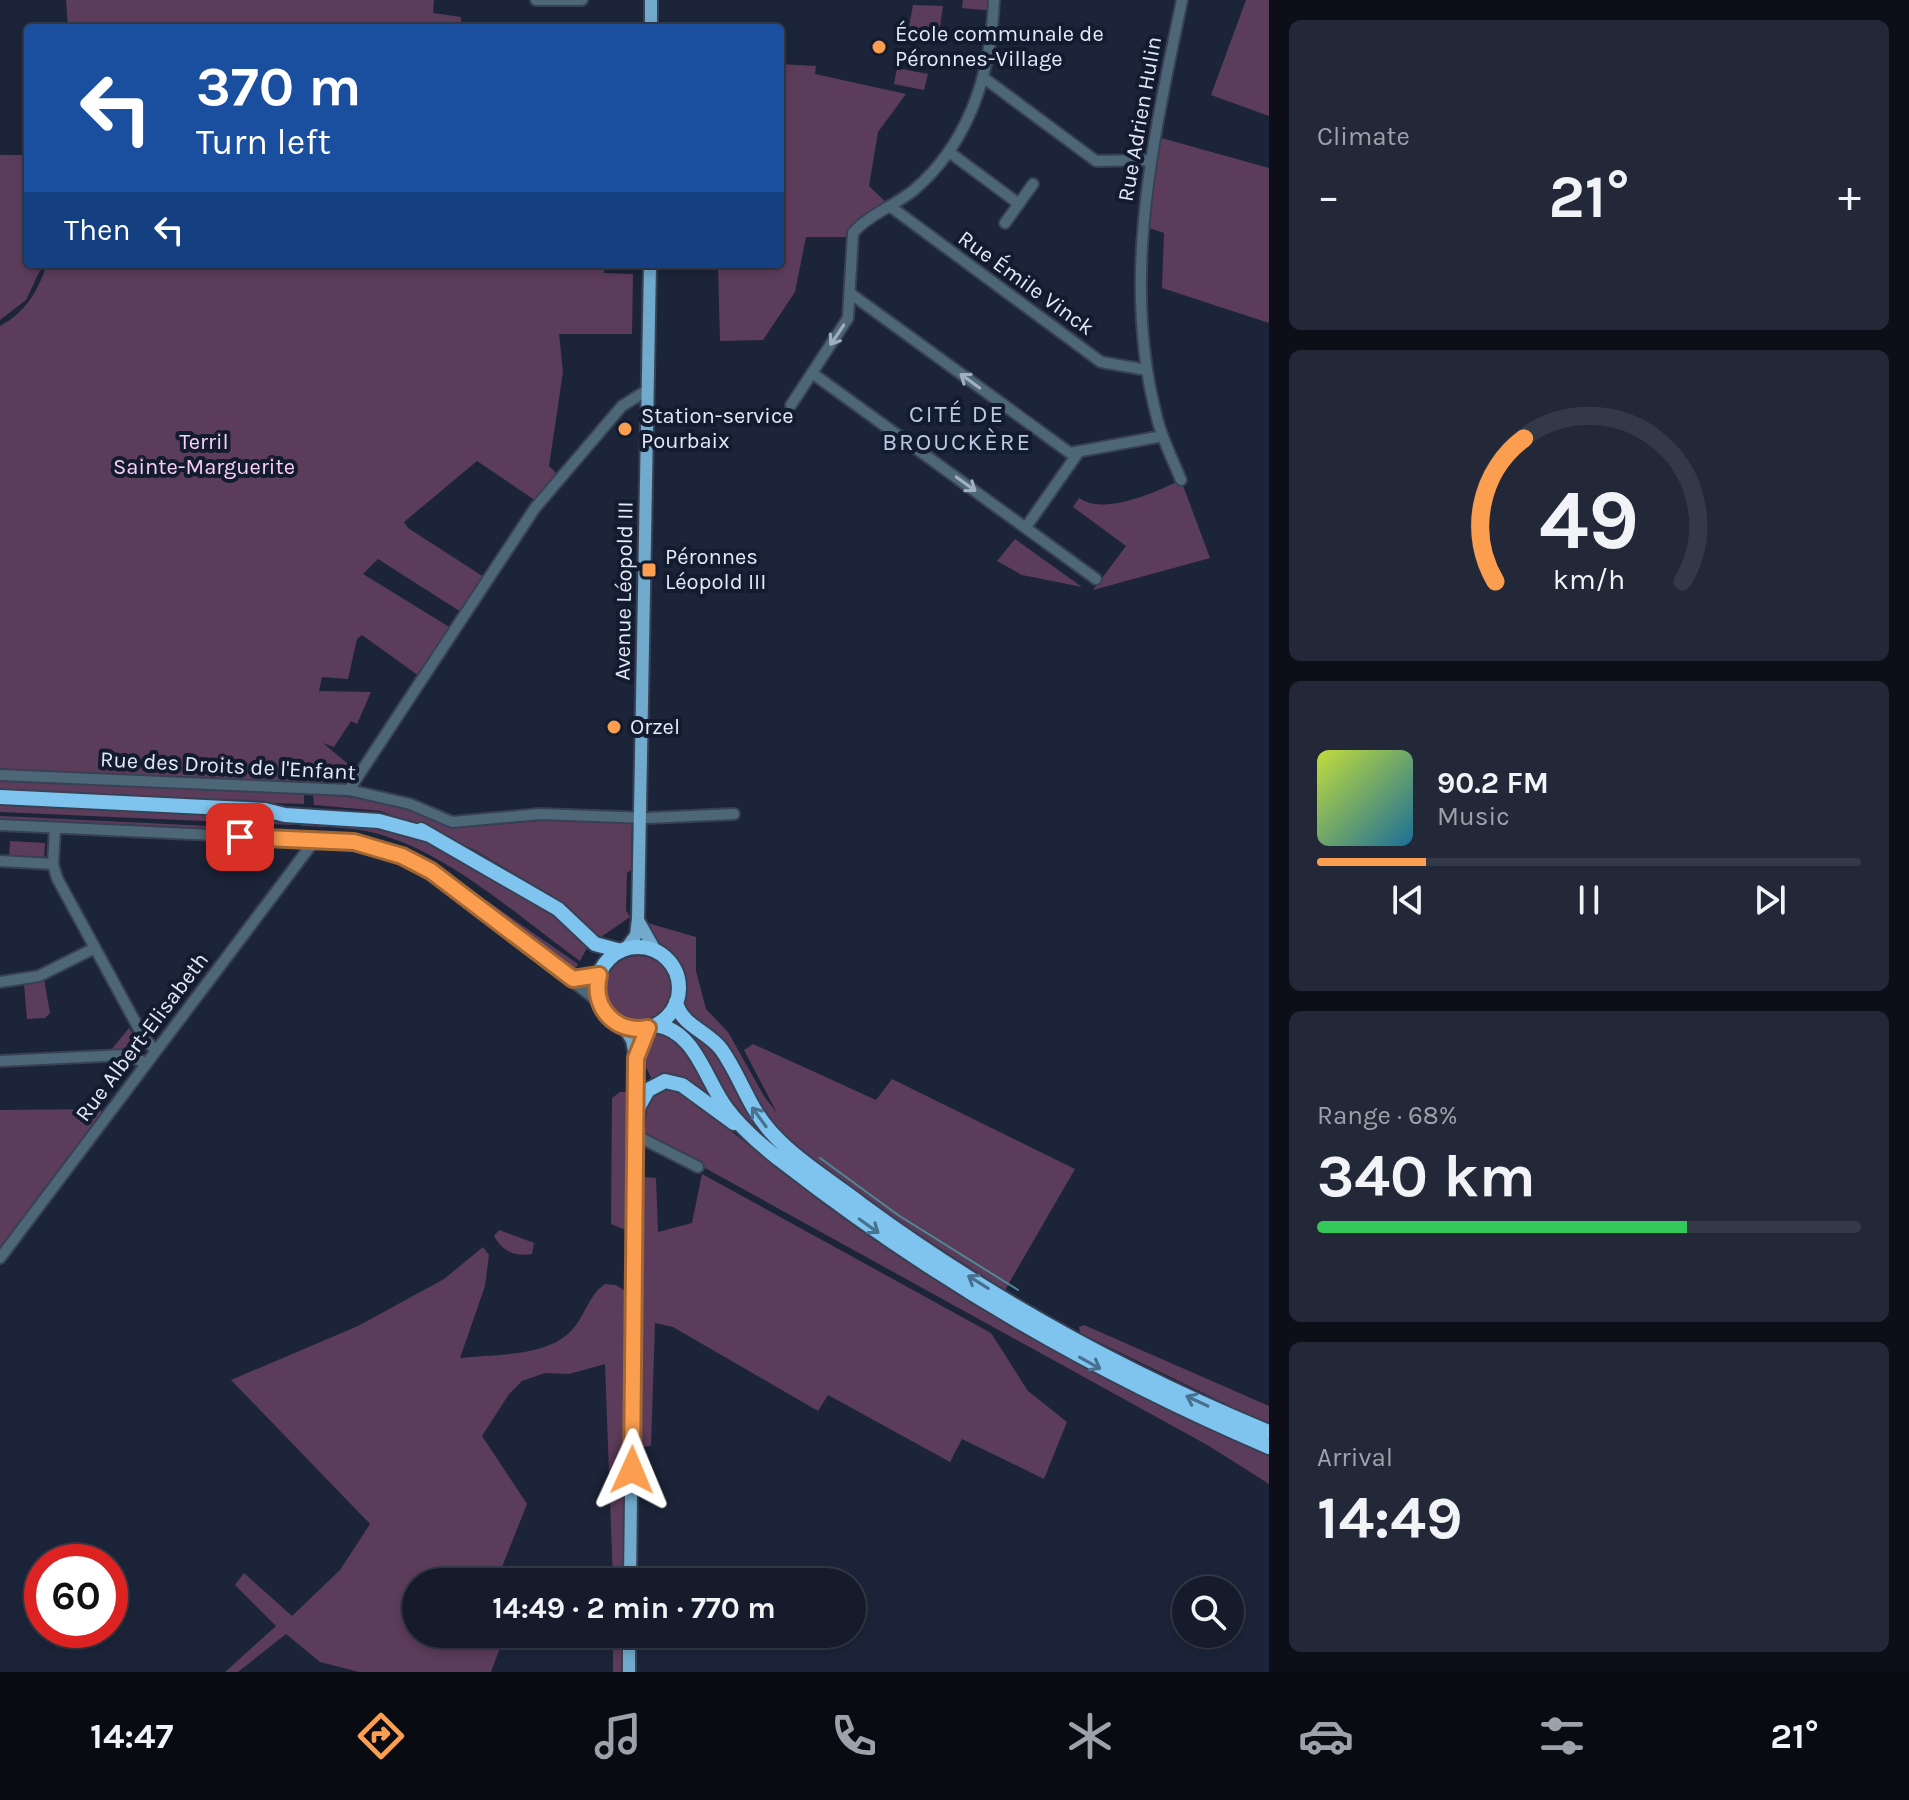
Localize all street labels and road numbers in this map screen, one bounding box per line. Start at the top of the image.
street label: Rue Adrien Hulin [1113,34,1167,204]
street label: Rue Émile Vinck [953,224,1100,341]
street label: Avenue Léopold III [609,501,639,681]
street label: Rue des Droits de l'Enfant [99,746,357,786]
street label: Rue Albert-Elisabeth [70,947,214,1127]

